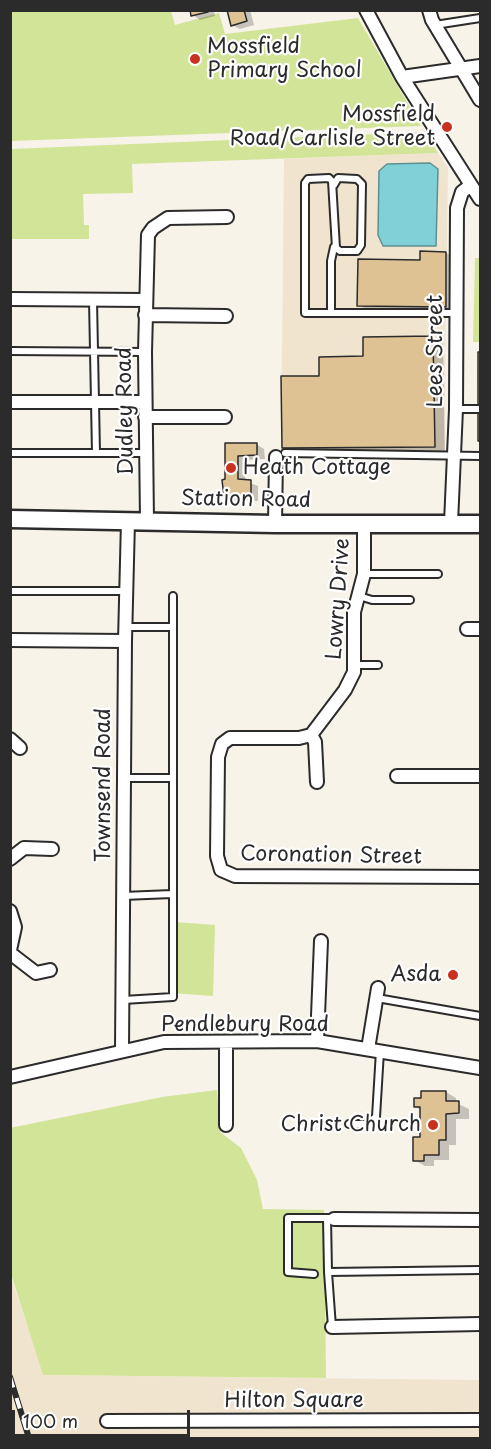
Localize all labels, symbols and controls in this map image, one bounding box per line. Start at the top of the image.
place label: Mossfield Primary School [207,34,362,84]
marker: Mossfield Primary School [188,52,202,66]
place label: Mossfield Road/Carlisle Street [230,102,435,152]
marker: Mossfield Road/Carlisle Street [440,120,454,134]
street label: Lees Street [423,295,449,407]
street label: Dudley Road [112,347,140,475]
place label: Heath Cottage [243,455,391,481]
marker: Heath Cottage [224,461,238,475]
street label: Station Road [181,486,311,514]
street label: Lowry Drive [322,537,356,661]
street label: Townsend Road [91,708,117,862]
street label: Coronation Street [240,842,422,870]
place label: Asda [391,962,441,988]
marker: Asda [446,968,460,982]
street label: Pendlebury Road [161,1012,329,1038]
place label: Christ Church [281,1112,421,1138]
marker: Christ Church [426,1118,440,1132]
street label: Hilton Square [224,1388,364,1414]
scale bar [15,1398,194,1436]
text: 100 m [23,1407,78,1434]

